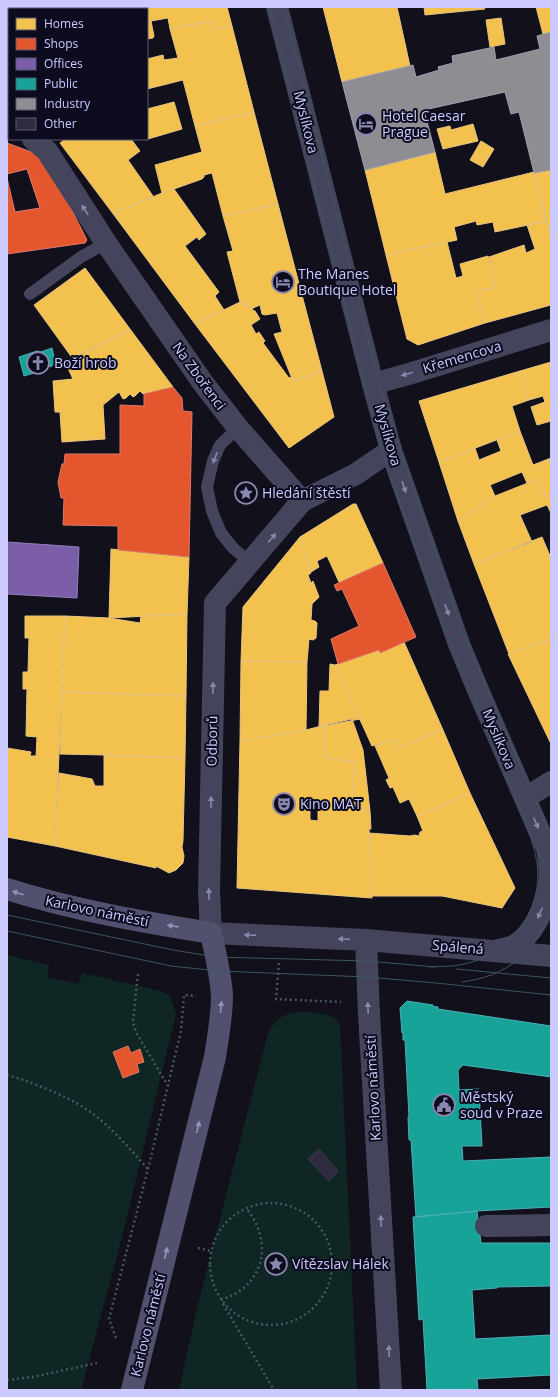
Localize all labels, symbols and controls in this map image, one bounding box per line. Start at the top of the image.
legend [8,8,148,140]
text: Homes [44,15,84,32]
text: Shops [44,35,79,52]
text: Offices [44,55,83,72]
text: Public [44,75,78,92]
street label: Myslíkova [290,89,323,155]
text: Industry [44,95,91,112]
place label: Hotel Caesar Prague [382,106,466,141]
hotel icon: Hotel Caesar Prague [353,111,379,137]
text: Other [44,115,77,132]
one-way arrow [81,205,89,215]
place label: The Manes Boutique Hotel [298,264,396,299]
hotel icon: The Manes Boutique Hotel [270,269,296,295]
street label: Křemencova [420,336,504,378]
street label: Na Zbořenci [168,338,230,413]
church icon: Boží hrob [25,350,51,376]
place label: Boží hrob [54,353,117,372]
one-way arrow [401,371,413,377]
street label: Myslíkova [371,402,406,468]
one-way arrow [211,453,217,465]
place icon: Hledání štěstí [233,480,259,506]
one-way arrow [401,482,407,494]
place label: Hledání štěstí [262,483,351,502]
one-way arrow [267,532,276,543]
one-way arrow [444,604,450,616]
one-way arrow [210,681,216,694]
street label: Myslíkova [478,706,521,772]
street label: Odborů [202,715,221,767]
theatre icon: Kino MAT [271,791,297,817]
place label: Kino MAT [300,794,362,813]
one-way arrow [208,795,214,808]
one-way arrow [533,817,539,829]
one-way arrow [206,887,212,900]
one-way arrow [12,890,24,896]
street label: Karlovo náměstí [44,890,151,931]
one-way arrow [537,907,543,918]
one-way arrow [166,923,179,929]
one-way arrow [244,931,256,938]
street label: Spálená [431,935,485,958]
one-way arrow [337,936,350,942]
one-way arrow [218,1001,224,1013]
one-way arrow [365,1002,372,1014]
street label: Karlovo náměstí [360,1034,385,1141]
place label: Městský soud v Praze [460,1087,543,1122]
public building icon: Městský soud v Praze [431,1092,457,1118]
one-way arrow [195,1121,201,1133]
one-way arrow [378,1214,384,1227]
one-way arrow [163,1247,169,1259]
place icon: Vítězslav Hálek [263,1251,289,1277]
place label: Vítězslav Hálek [292,1254,389,1273]
street label: Karlovo náměstí [126,1271,170,1378]
one-way arrow [385,1345,392,1357]

